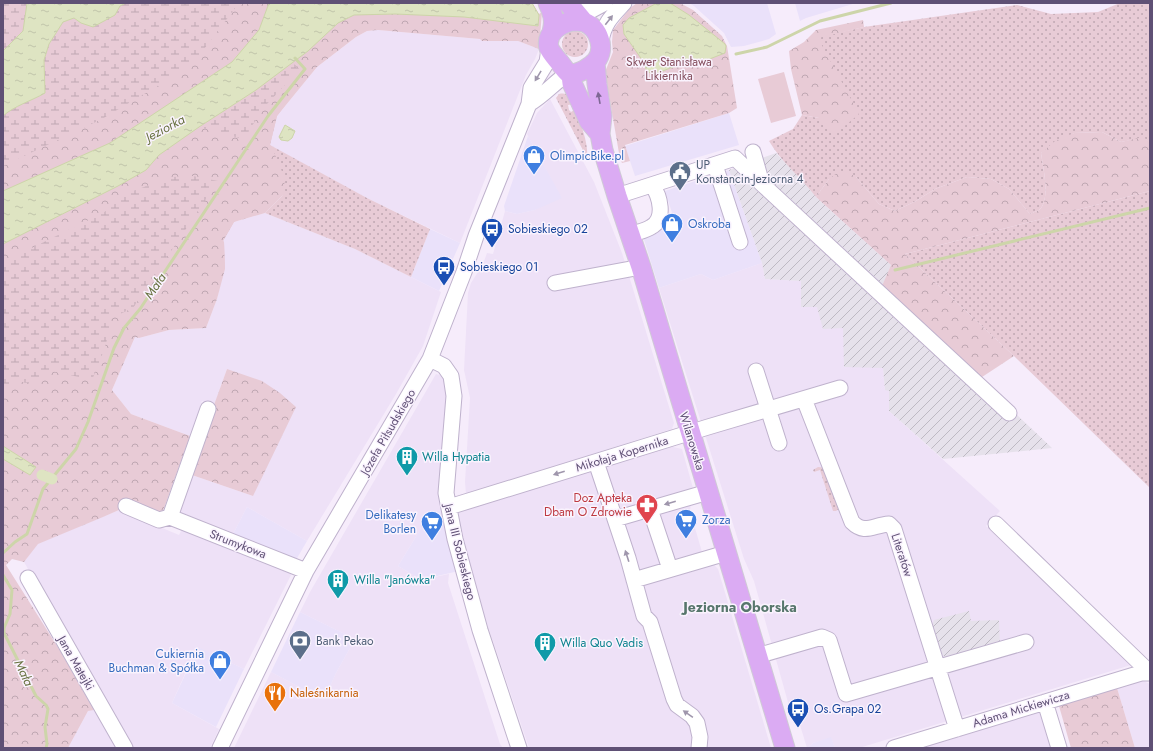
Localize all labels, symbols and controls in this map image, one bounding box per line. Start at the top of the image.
one-way arrow [605,15,613,26]
park label: Skwer Stanisława Likiernika [626,53,712,85]
one-way arrow [534,71,542,81]
one-way arrow [596,92,602,104]
water label: Jeziorka [139,110,188,148]
shop icon: OlimpicBike.pl [521,143,547,176]
place label: OlimpicBike.pl [550,147,624,165]
place label: UP Konstancin-Jeziorna 4 [696,156,804,188]
public building icon: UP Konstancin-Jeziorna 4 [667,159,693,192]
shop icon: Oskroba [659,211,685,244]
place label: Oskroba [688,215,731,233]
bus stop icon: Sobieskiego 02 [479,216,505,249]
place label: Sobieskiego 02 [508,220,588,238]
bus stop icon: Sobieskiego 01 [431,254,457,287]
place label: Sobieskiego 01 [460,258,538,276]
water label: Mała [139,269,171,303]
street label: Józefa Piłsudskiego [355,385,420,480]
street label: Wilanowska [675,410,709,473]
street label: Mikołaja Kopernika [573,431,671,477]
building icon: Willa Hypatia [394,444,420,477]
place label: Willa Hypatia [422,448,490,466]
one-way arrow [553,470,565,476]
place label: Doz Apteka Dbam O Zdrowie [544,489,632,521]
pharmacy icon: Doz Apteka Dbam O Zdrowie [634,492,660,525]
street label: Jana III Sobieskiego [439,500,481,603]
one-way arrow [664,500,676,506]
place label: Delikatesy Borlen [366,506,417,538]
supermarket icon: Zorza [673,507,699,540]
supermarket icon: Delikatesy Borlen [419,509,445,542]
place label: Zorza [702,511,731,529]
street label: Strumykowa [207,525,269,563]
street label: Literatów [887,531,918,580]
one-way arrow [624,549,630,561]
building icon: Willa "Janówka" [325,567,351,600]
place label: Willa "Janówka" [354,571,435,589]
district label: Jeziorna Oborska [680,597,797,617]
bank icon: Bank Pekao [287,628,313,661]
building icon: Willa Quo Vadis [532,630,558,663]
street label: Jana Matejki [52,631,99,694]
place label: Bank Pekao [316,632,374,650]
place label: Willa Quo Vadis [560,634,643,652]
place label: Cukiernia Buchman & Spółka [108,645,204,677]
shop icon: Cukiernia Buchman & Spółka [207,648,233,681]
water label: Mała [9,656,39,690]
restaurant icon: Naleśnikarnia [262,680,288,713]
place label: Naleśnikarnia [290,684,359,702]
street label: Adama Mickiewicza [970,686,1072,732]
bus stop icon: Os.Grapa 02 [785,696,811,729]
place label: Os.Grapa 02 [814,700,882,718]
one-way arrow [682,710,693,718]

